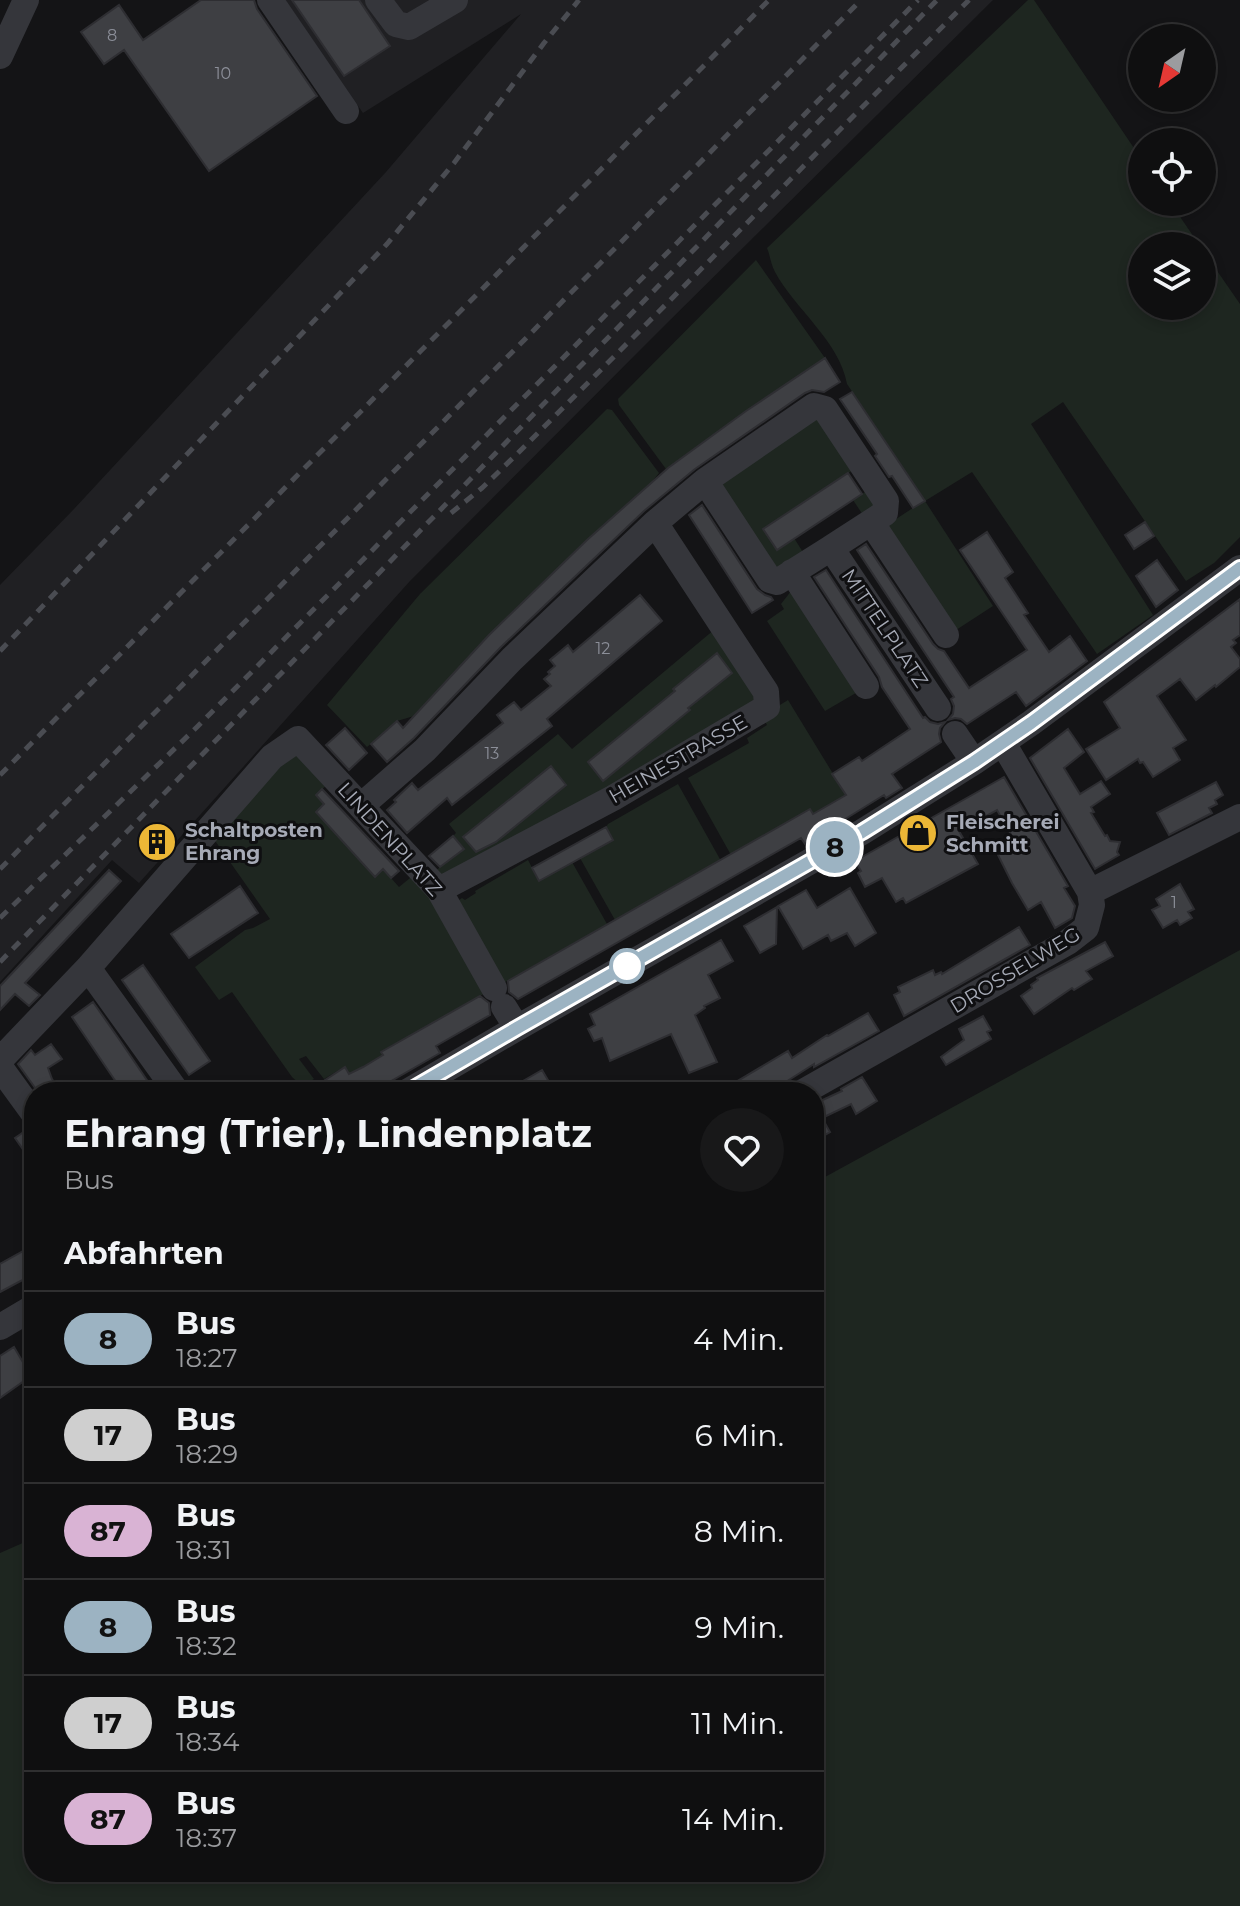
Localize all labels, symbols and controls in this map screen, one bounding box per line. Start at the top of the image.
north arrow [1128,24,1216,112]
map controls [1128,24,1216,320]
house number: 8 [107,26,117,45]
house number: 10 [215,64,231,83]
button: locate [1128,128,1216,216]
button: layers [1128,232,1216,320]
street label: MITTELPLATZ [837,564,933,692]
house number: 12 [596,639,610,658]
street label: HEINESTRASSE [605,710,751,808]
house number: 13 [485,744,499,763]
street label: LINDENPLATZ [333,777,447,901]
place label: Fleischerei Schmitt [946,810,1059,857]
shop icon: Fleischerei Schmitt [897,812,939,854]
place label: Schaltposten Ehrang [185,818,323,865]
building icon: Schaltposten Ehrang [136,821,178,863]
line badge: 8 [809,821,861,873]
text: 8 [826,830,844,864]
house number: 1 [1171,893,1177,912]
street label: DROSSELWEG [946,922,1084,1018]
unlabelled marker [610,949,644,983]
button: heart [700,1108,784,1192]
text: Ehrang (Trier), Lindenplatz [64,1110,592,1157]
text: Bus [64,1164,114,1196]
text: Abfahrten [64,1235,224,1272]
text: Bus [176,1305,236,1342]
text: 4 Min. [693,1321,784,1358]
text: 8 [99,1322,117,1356]
text: 18:27 [176,1342,238,1374]
text: Bus [176,1401,236,1438]
text: 6 Min. [695,1417,784,1454]
text: 17 [94,1418,122,1452]
text: 18:29 [176,1438,238,1470]
text: Bus [176,1497,236,1534]
text: 8 Min. [694,1513,784,1550]
text: 87 [90,1514,126,1548]
text: 18:31 [176,1534,232,1566]
text: Bus [176,1593,236,1630]
text: 9 Min. [695,1609,784,1646]
text: 8 [99,1610,117,1644]
text: 18:32 [176,1630,237,1662]
text: Bus [176,1689,236,1726]
text: 11 Min. [691,1705,784,1742]
text: 17 [94,1706,122,1740]
text: 18:34 [176,1726,239,1758]
text: Bus [176,1785,236,1822]
text: 14 Min. [682,1801,784,1838]
text: 87 [90,1802,126,1836]
text: 18:37 [176,1822,237,1854]

